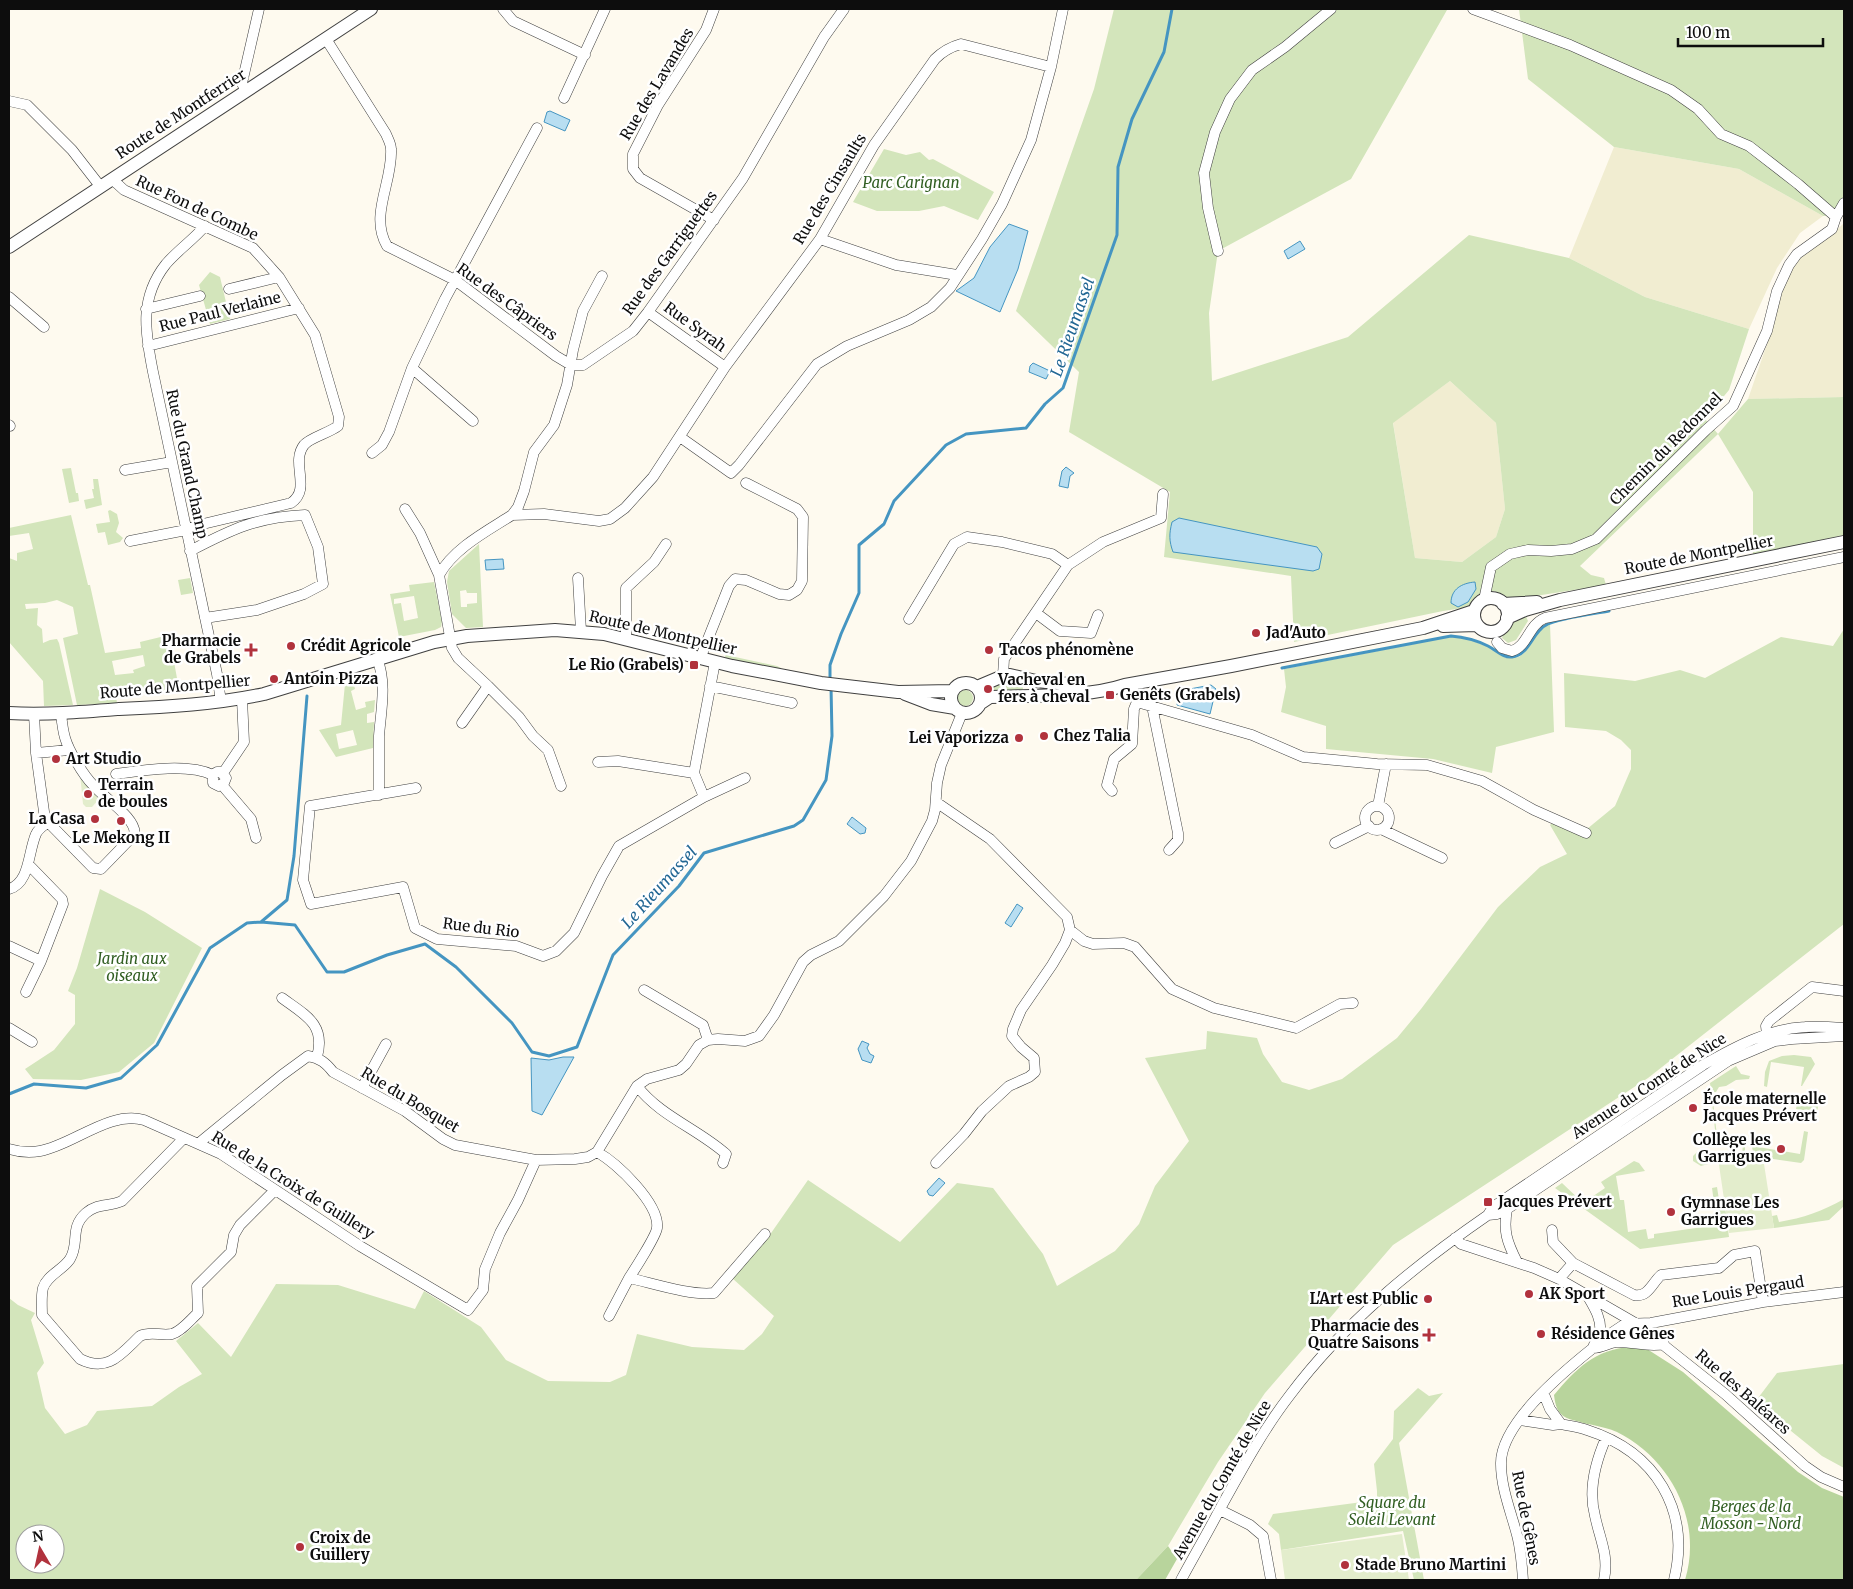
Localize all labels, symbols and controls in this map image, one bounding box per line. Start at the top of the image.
scale bar [1678,15,1823,47]
text: 100 m [1686,23,1730,42]
street label: Rue des Lavandes [616,24,698,143]
street label: Route de Montferrier [112,64,250,163]
street label: Rue des Cinsaults [789,130,870,248]
street label: Rue Fon de Combe [133,171,262,244]
park label: Parc Carignan [863,173,959,192]
street label: Rue des Garriguettes [618,187,721,319]
street label: Rue des Câpriers [453,259,561,344]
water label: Le Rieumassel [1046,275,1098,379]
street label: Rue Paul Verlaine [157,287,283,336]
street label: Rue Syrah [660,298,730,356]
street label: Rue du Grand Champ [162,387,213,540]
street label: Chemin du Redonnel [1605,388,1726,509]
street label: Route de Montpellier [1623,531,1775,578]
street label: Route de Montpellier [587,606,739,659]
place label: Jad'Auto [1265,623,1326,642]
marker: Jad'Auto [1250,627,1262,639]
place label: Pharmacie de Grabels [162,631,241,667]
place label: Crédit Agricole [301,636,411,655]
marker: Crédit Agricole [285,640,297,652]
place label: Tacos phénomène [999,640,1134,659]
marker: Pharmacie de Grabels [245,644,257,656]
marker: Tacos phénomène [983,644,995,656]
place label: Le Rio (Grabels) [569,655,684,674]
marker: Le Rio (Grabels) [688,659,700,671]
place label: Antoin Pizza [283,669,379,688]
street label: Route de Montpellier [99,670,251,703]
place label: Vacheval en fers à cheval [997,670,1090,706]
marker: Antoin Pizza [268,673,280,685]
marker: Vacheval en fers à cheval [982,683,994,695]
place label: Genêts (Grabels) [1120,685,1241,704]
marker: Genêts (Grabels) [1104,689,1116,701]
place label: Chez Talia [1054,726,1132,745]
place label: Lei Vaporizza [909,728,1010,747]
marker: Chez Talia [1038,730,1050,742]
marker: Lei Vaporizza [1013,732,1025,744]
place label: Art Studio [65,749,141,768]
marker: Art Studio [50,753,62,765]
place label: Terrain de boules [98,775,168,811]
marker: Terrain de boules [82,788,94,800]
place label: La Casa [28,809,86,828]
marker: La Casa [89,813,101,825]
marker: Le Mekong II [115,815,127,827]
place label: Le Mekong II [72,828,170,847]
water label: Le Rieumassel [617,842,701,932]
street label: Rue du Rio [442,913,521,942]
park label: Jardin aux oiseaux [95,949,167,985]
street label: Avenue du Comté de Nice [1567,1028,1730,1143]
street label: Rue du Bosquet [358,1063,463,1136]
place label: École maternelle Jacques Prévert [1702,1088,1826,1125]
marker: École maternelle Jacques Prévert [1687,1102,1699,1114]
street label: Rue de la Croix de Guillery [208,1127,378,1243]
place label: Collège les Garrigues [1693,1130,1771,1166]
marker: Collège les Garrigues [1775,1143,1787,1155]
place label: Jacques Prévert [1497,1192,1612,1211]
place label: Gymnase Les Garrigues [1681,1193,1780,1229]
marker: Jacques Prévert [1482,1196,1494,1208]
marker: Gymnase Les Garrigues [1665,1206,1677,1218]
street label: Rue Louis Pergaud [1671,1272,1805,1311]
place label: AK Sport [1538,1284,1605,1303]
marker: AK Sport [1523,1288,1535,1300]
place label: L'Art est Public [1309,1289,1418,1308]
marker: L'Art est Public [1422,1293,1434,1305]
place label: Pharmacie des Quatre Saisons [1308,1316,1419,1352]
place label: Résidence Gênes [1551,1324,1675,1343]
marker: Résidence Gênes [1535,1328,1547,1340]
marker: Pharmacie des Quatre Saisons [1423,1329,1435,1341]
street label: Rue des Baléares [1692,1345,1795,1438]
street label: Avenue du Comté de Nice [1168,1397,1275,1563]
street label: Rue de Gênes [1508,1469,1545,1567]
park label: Square du Soleil Levant [1348,1493,1437,1529]
park label: Berges de la Mosson - Nord [1700,1497,1801,1533]
north arrow [15,1524,65,1574]
text: N [31,1526,45,1546]
place label: Croix de Guillery [310,1528,371,1564]
marker: Croix de Guillery [294,1541,306,1553]
place label: Stade Bruno Martini [1355,1555,1506,1574]
marker: Stade Bruno Martini [1339,1559,1351,1571]

